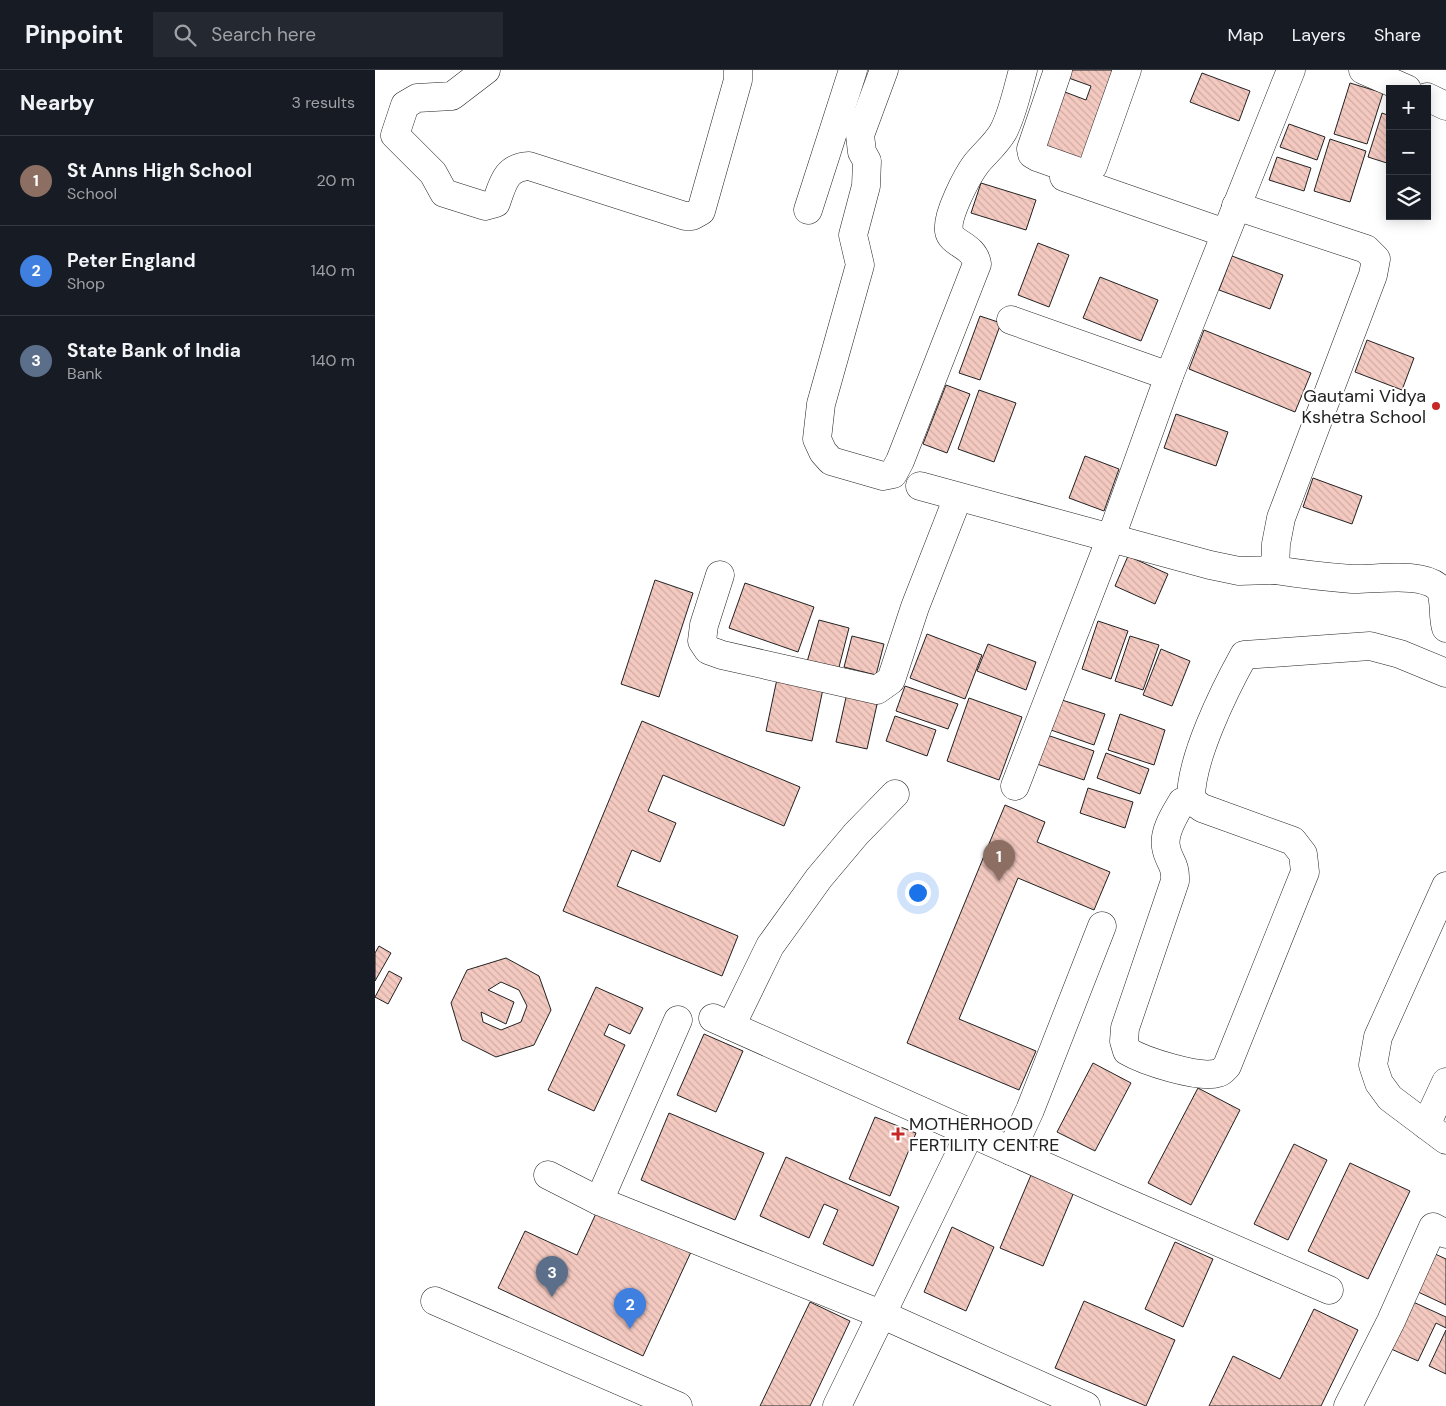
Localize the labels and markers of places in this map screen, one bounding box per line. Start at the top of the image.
place label: Gautami Vidya Kshetra School [1302,384,1426,429]
marker: Gautami Vidya Kshetra School [1430,400,1442,412]
pin: 1 [983,840,1015,881]
place label: MOTHERHOOD FERTILITY CENTRE [909,1112,1059,1157]
marker: MOTHERHOOD FERTILITY CENTRE [891,1127,905,1141]
pin: 3 [536,1256,568,1297]
pin: 2 [614,1288,646,1329]

